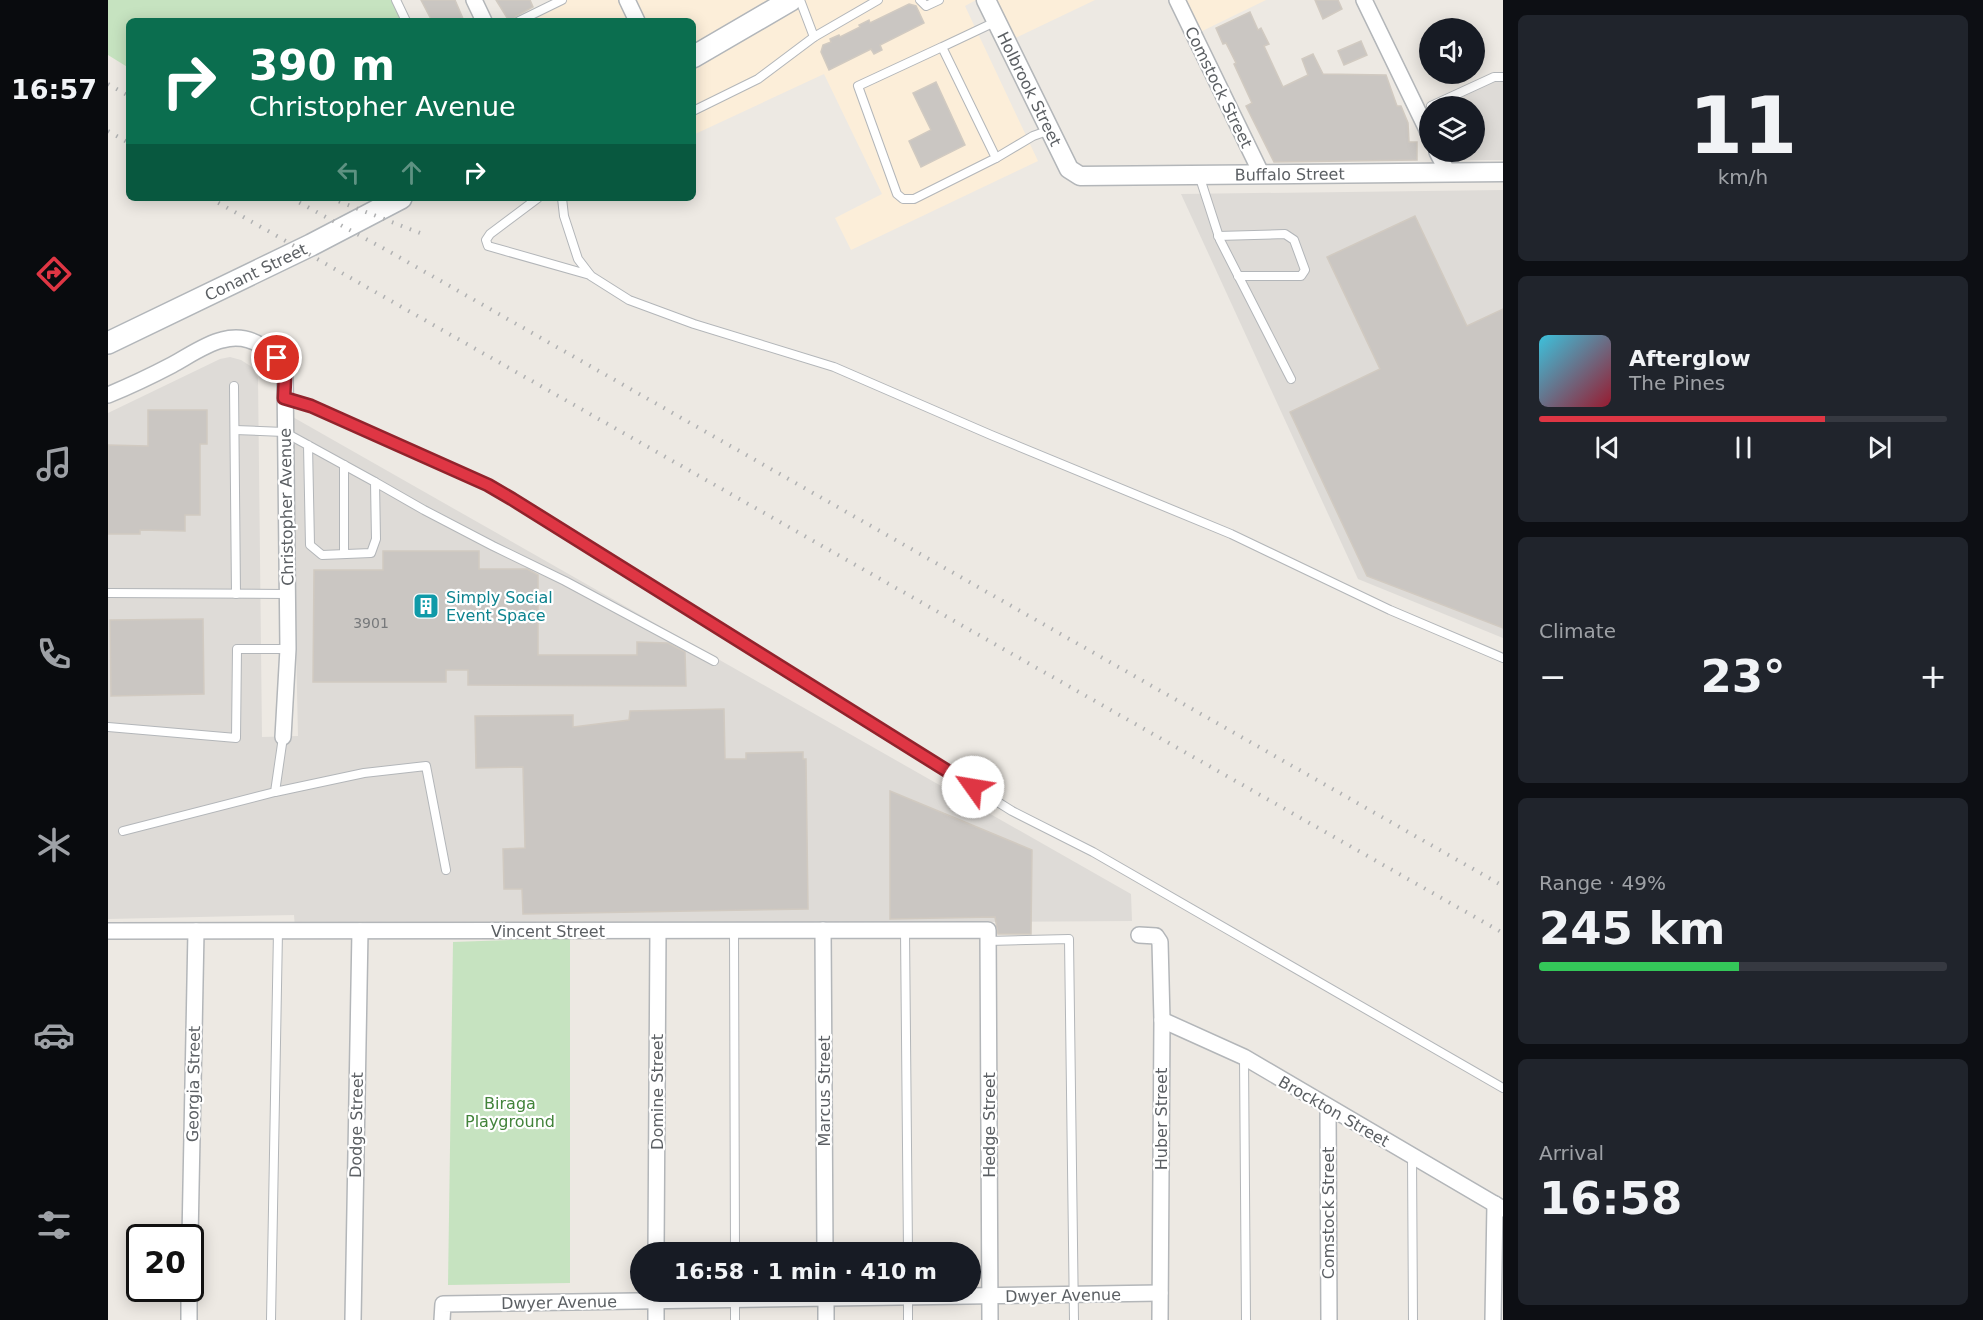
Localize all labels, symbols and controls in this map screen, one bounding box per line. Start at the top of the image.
map controls [1419,18,1485,162]
button: sound [1419,18,1485,84]
street label: Comstock Street [1181,23,1256,151]
street label: Holbrook Street [993,29,1065,149]
text: 390 m [249,41,395,90]
icon: right [150,42,228,120]
text: 16:57 [11,74,97,105]
text: 11 [1689,81,1797,171]
text: Christopher Avenue [249,91,516,122]
button: layers [1419,96,1485,162]
icon: left [332,156,365,189]
icon: ahead [395,156,428,189]
icon: right [458,156,491,189]
street label: Buffalo Street [1235,164,1345,185]
text: km/h [1718,165,1768,189]
street label: Conant Street [202,239,310,305]
icon: directions [33,253,75,295]
pin [251,332,302,383]
icon: arrive [260,341,293,374]
text: Afterglow [1629,346,1751,371]
text: The Pines [1629,371,1725,395]
street label: Christopher Avenue [276,428,297,586]
icon: previous [1591,431,1624,464]
icon: pause [1727,431,1760,464]
icon: next [1863,431,1896,464]
icon: music [33,443,75,485]
place label: Simply Social Event Space [446,588,553,625]
building icon: Simply Social Event Space [411,591,441,621]
house number: 3901 [353,615,389,631]
text: Climate [1539,619,1616,643]
icon: phone [33,633,75,675]
text: 23° [1700,650,1786,703]
text: − [1539,657,1567,696]
text: + [1919,657,1947,696]
position arrow [941,755,1005,819]
icon: climate [33,824,75,866]
text: Range · 49% [1539,871,1666,895]
text: 245 km [1539,902,1725,955]
street label: Vincent Street [491,922,605,941]
icon: car [33,1014,75,1056]
street label: Georgia Street [183,1026,204,1142]
street label: Domine Street [648,1034,667,1150]
street label: Marcus Street [815,1036,834,1146]
street label: Huber Street [1152,1068,1171,1170]
street label: Dodge Street [346,1072,367,1178]
street label: Hedge Street [980,1072,999,1178]
street label: Brockton Street [1275,1072,1393,1151]
park label: Biraga Playground [465,1094,555,1131]
text: Arrival [1539,1141,1604,1165]
street label: Comstock Street [1319,1147,1338,1279]
text: 16:58 [1539,1172,1682,1225]
icon: filters [33,1204,75,1246]
speed limit sign: 20 [126,1224,204,1302]
text: 16:58 · 1 min · 410 m [674,1259,937,1284]
street label: Dwyer Avenue [1005,1285,1121,1306]
street label: Dwyer Avenue [501,1292,617,1313]

